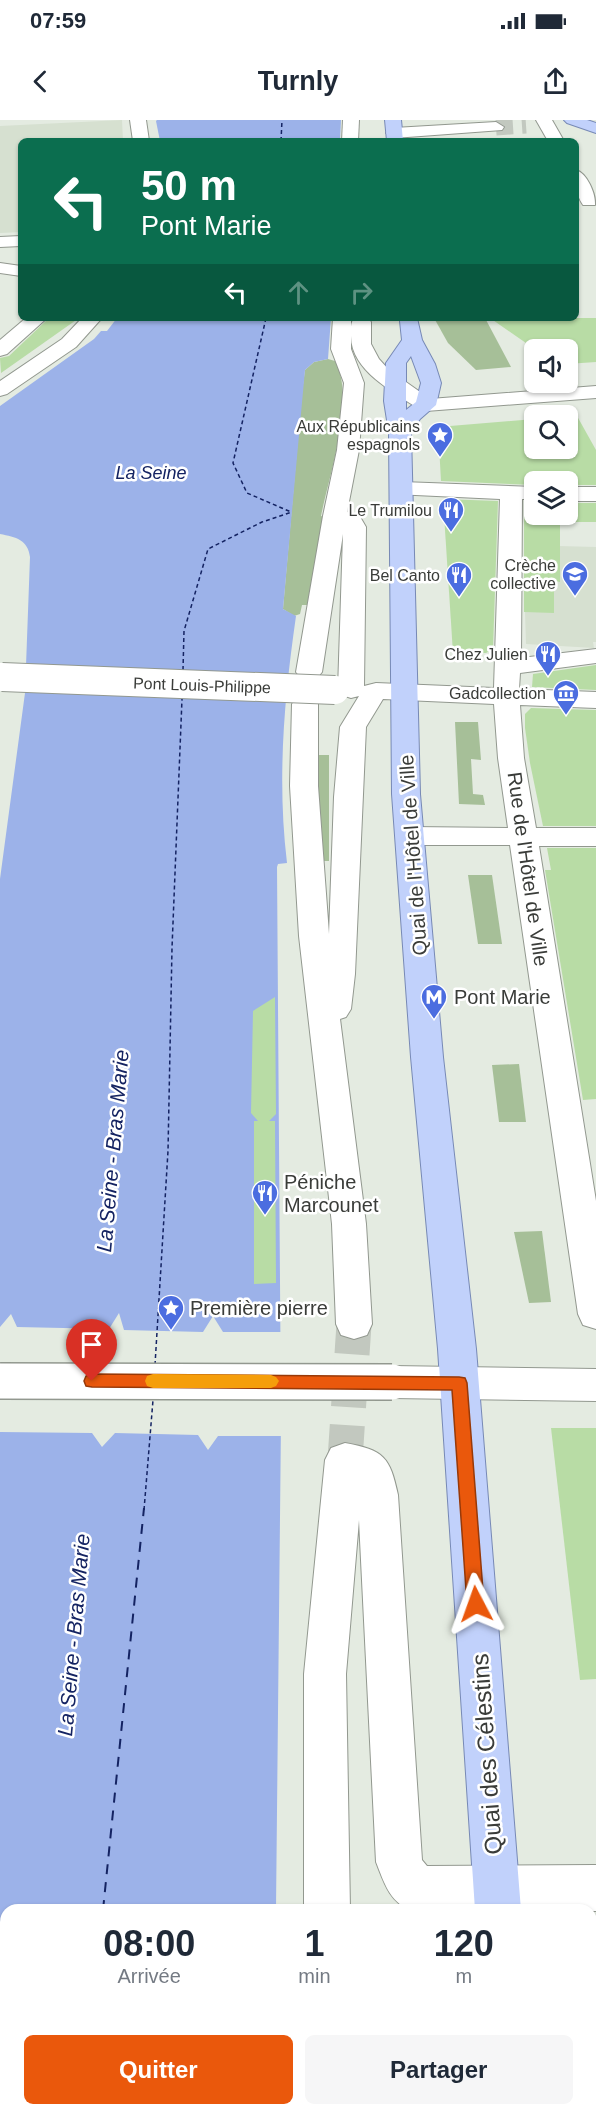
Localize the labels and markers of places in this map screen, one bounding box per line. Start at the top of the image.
place label: Aux Républicains espagnols [296,418,420,453]
place icon: Aux Républicains espagnols [425,420,455,458]
restaurant icon: Le Trumilou [436,495,466,533]
place label: Le Trumilou [348,502,432,519]
place label: Crèche collective [490,557,556,592]
school or university icon: Crèche collective [560,559,590,597]
restaurant icon: Bel Canto [444,560,474,598]
place label: Bel Canto [370,567,440,584]
restaurant icon: Chez Julien [533,639,563,677]
place label: Chez Julien [444,646,528,663]
museum icon: Gadcollection [551,678,581,716]
place label: Gadcollection [449,685,546,702]
metro station icon: Pont Marie [419,982,449,1020]
place label: Pont Marie [454,986,551,1008]
place label: Péniche Marcounet [284,1171,379,1216]
restaurant icon: Péniche Marcounet [250,1178,280,1216]
place icon: Première pierre [156,1293,186,1331]
place label: Première pierre [190,1297,328,1319]
pin [66,1319,117,1381]

